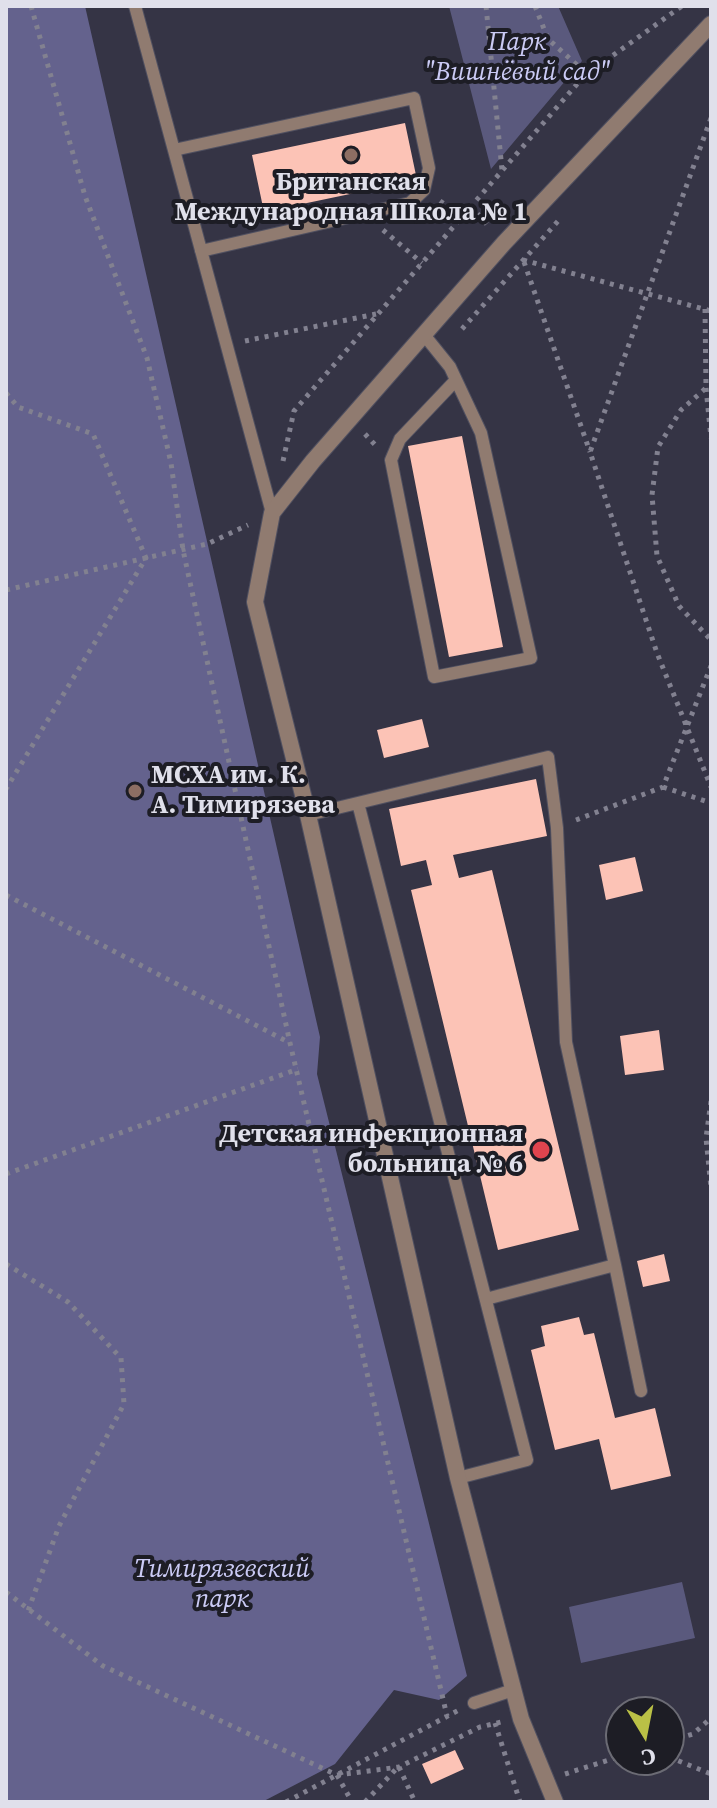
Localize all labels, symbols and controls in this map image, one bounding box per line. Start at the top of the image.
park label: Парк "Вишнёвый сад" [424,27,610,88]
marker: Британская Международная Школа № 1 [342,146,360,164]
place label: Британская Международная Школа № 1 [174,167,528,228]
place label: МСХА им. К. А. Тимирязева [151,760,335,822]
marker: МСХА им. К. А. Тимирязева [126,782,144,800]
place label: Детская инфекционная больница № 6 [219,1119,523,1180]
marker: Детская инфекционная больница № 6 [530,1139,552,1161]
park label: Тимирязевский парк [134,1554,310,1616]
north arrow [605,1696,685,1776]
text: С [639,1742,658,1774]

